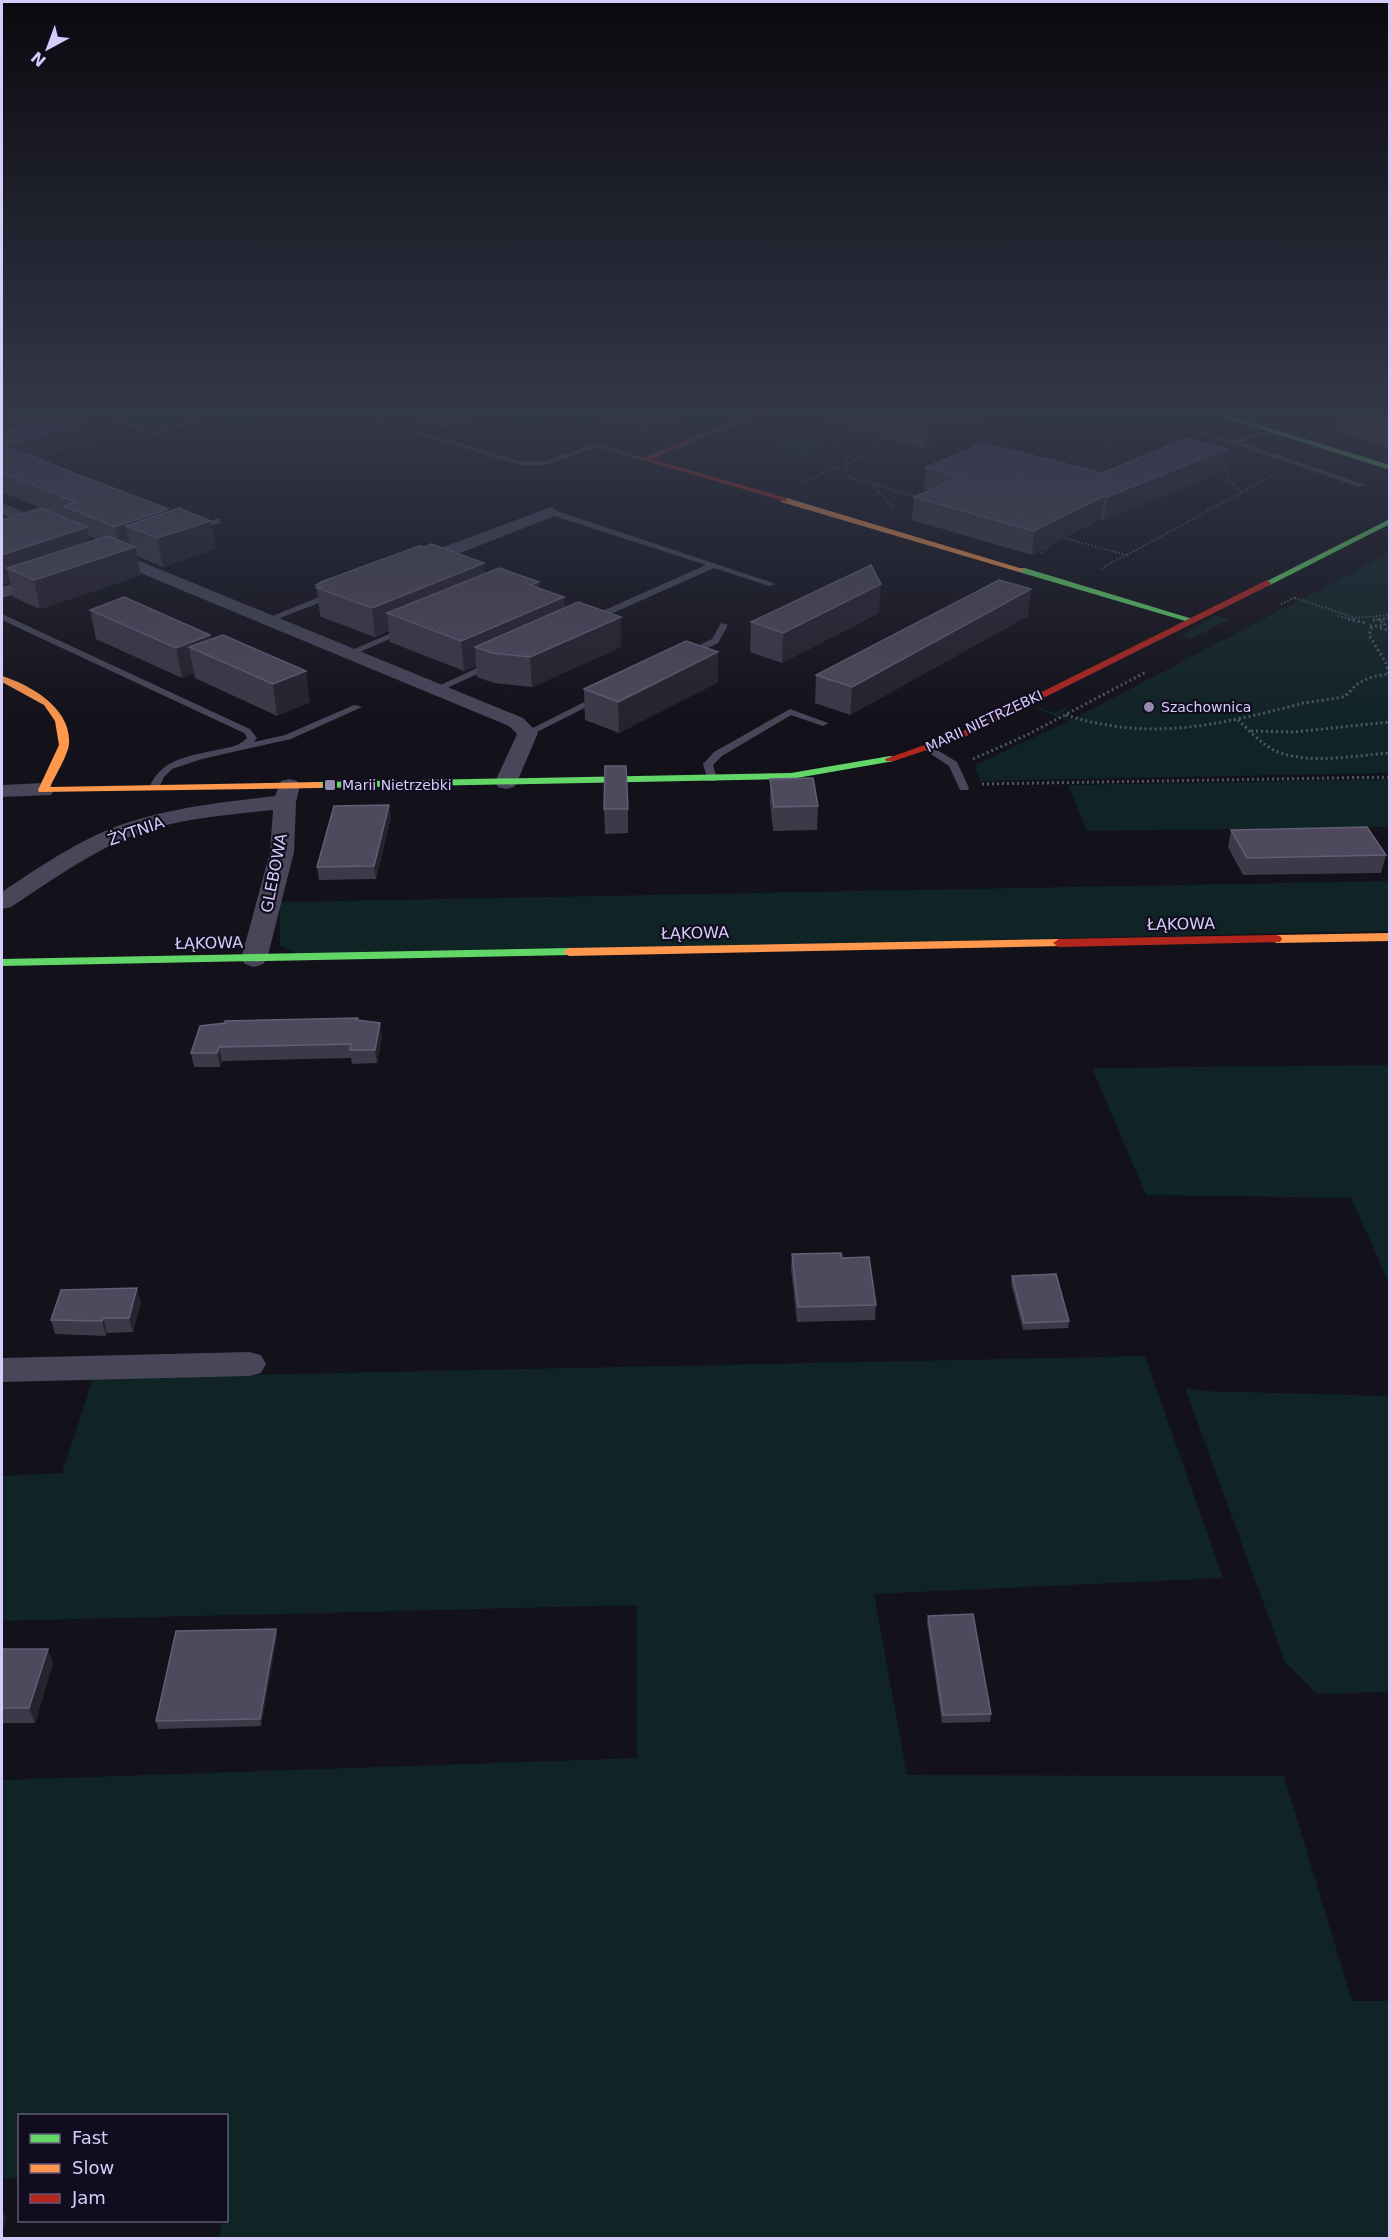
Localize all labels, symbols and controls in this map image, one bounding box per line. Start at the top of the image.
north arrow [18,18,78,78]
text: N [27,47,50,71]
street label: MARII NIETRZEBKI [923,687,1045,755]
place label: Szachownica [1161,699,1251,715]
marker: Szachownica [1142,700,1156,714]
place label: Marii Nietrzebki [342,777,452,793]
marker: Marii Nietrzebki [323,778,337,792]
street label: ŻYTNIA [105,813,167,849]
street label: GLEBOWA [257,832,291,914]
street label: ŁĄKOWA [1146,914,1215,934]
street label: ŁĄKOWA [660,923,729,943]
street label: ŁĄKOWA [174,933,243,953]
legend [18,2114,228,2222]
text: Fast [72,2127,108,2148]
text: Slow [72,2157,114,2178]
text: Jam [71,2187,106,2208]

